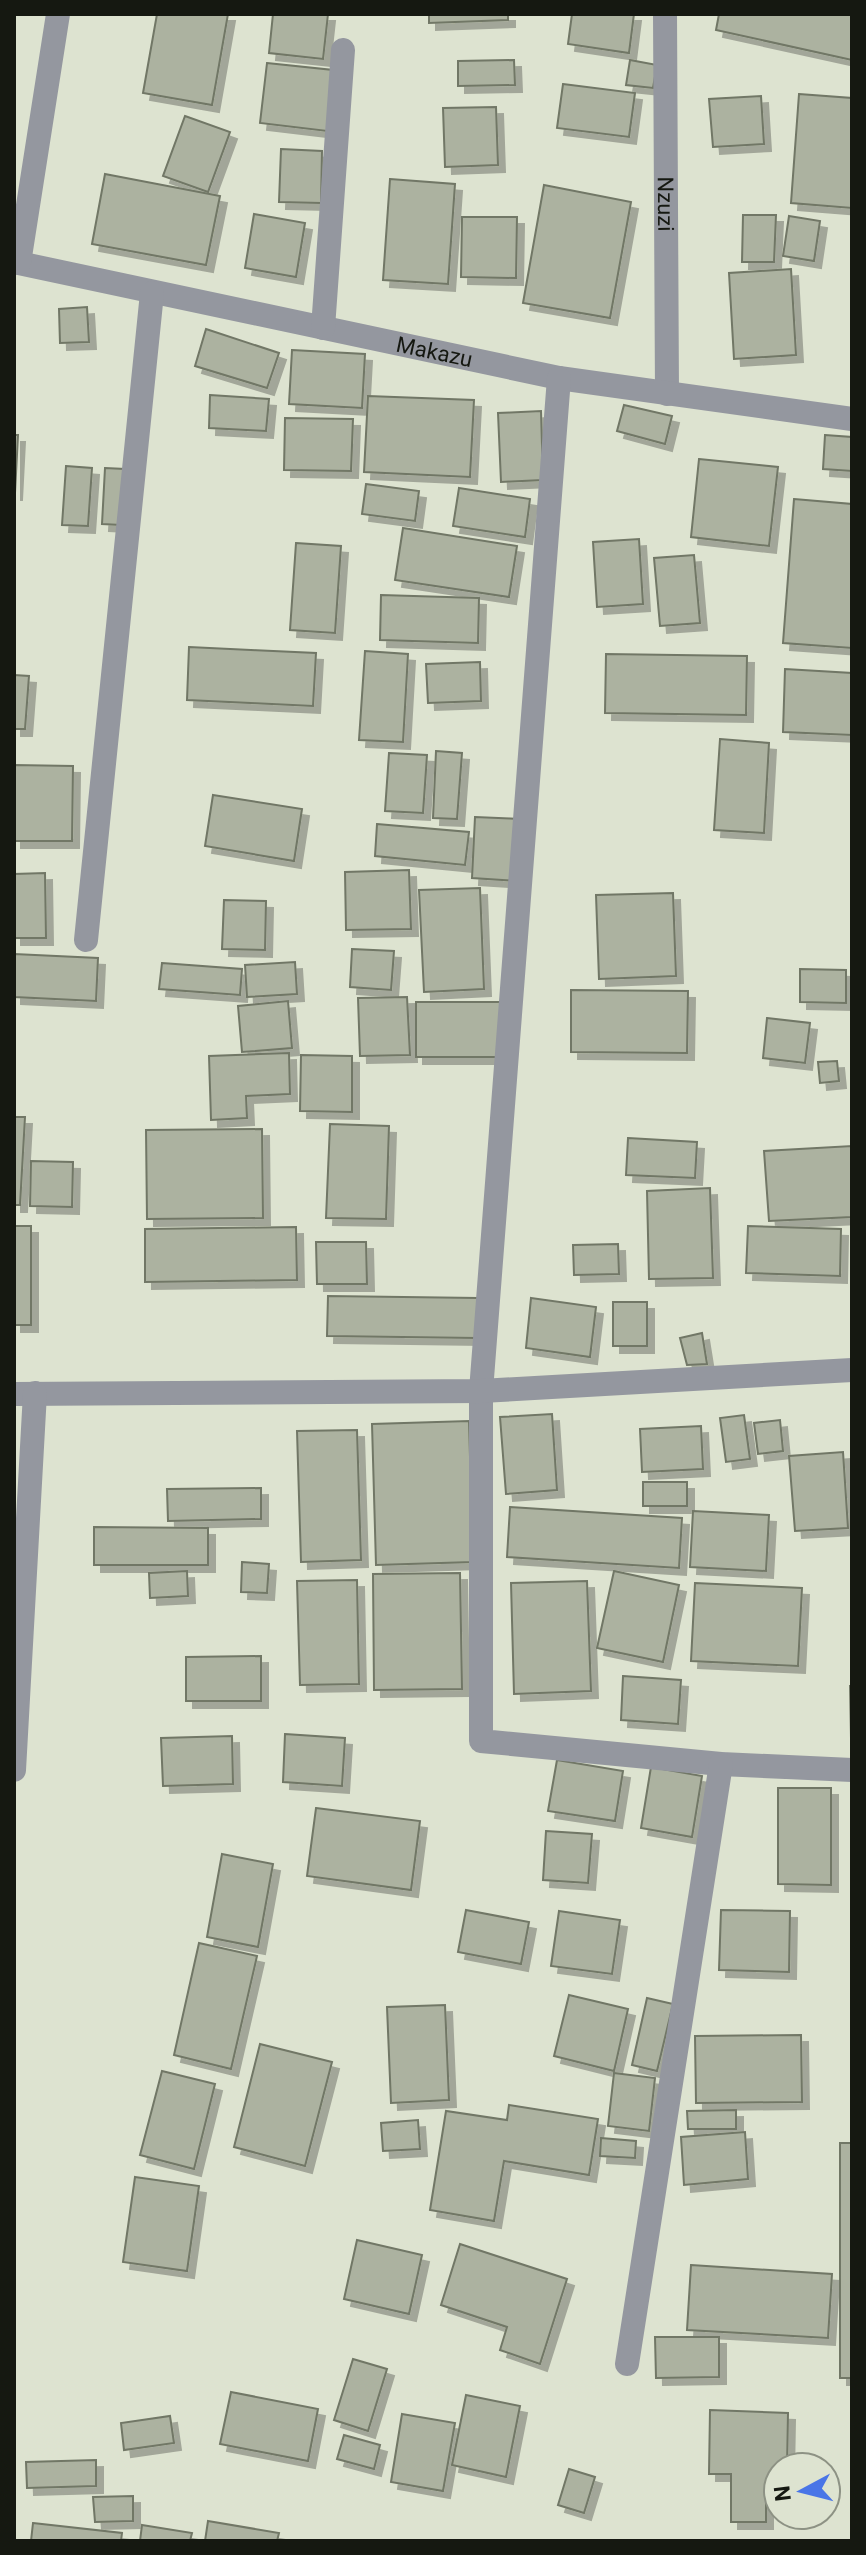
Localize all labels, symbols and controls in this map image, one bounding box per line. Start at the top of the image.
street label: Nzuzi [653,176,678,232]
street label: Makazu [394,332,475,372]
north arrow [762,2451,842,2531]
text: N [769,2484,796,2503]

